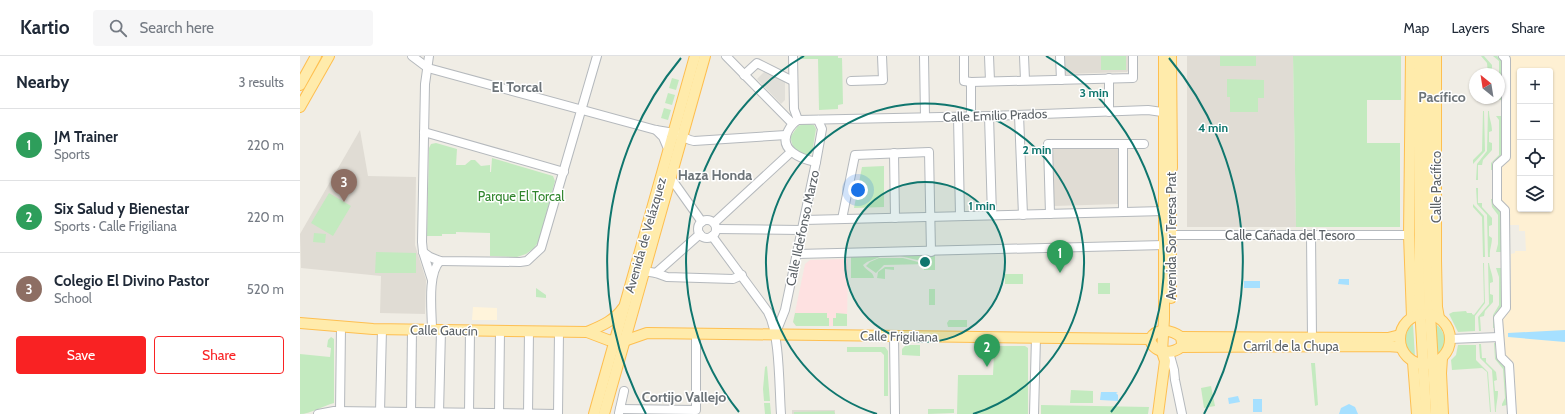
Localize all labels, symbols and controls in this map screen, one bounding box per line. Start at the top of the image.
search box [93,10,373,46]
text: Kartio [20,16,69,39]
icon: search [107,17,129,39]
text: Search here [139,19,214,37]
text: Map [1404,19,1429,37]
text: Layers [1451,19,1489,37]
text: Share [1511,19,1545,37]
north arrow [1469,68,1505,104]
map controls [1517,68,1553,212]
button: + [1517,68,1553,104]
text: Nearby [16,72,69,92]
text: 3 results [238,74,284,90]
district label: El Torcal [491,78,543,96]
text: 3 min [1079,85,1109,100]
district label: Pacífico [1418,88,1466,106]
button: − [1517,104,1553,140]
street label: Calle Emilio Prados [943,105,1048,125]
text: 4 min [1198,120,1228,135]
text: JM Trainer [54,128,118,146]
text: 1 [27,137,31,153]
text: 220 m [247,137,284,153]
button: locate [1517,140,1553,176]
text: 2 min [1023,142,1051,157]
text: Sports [54,146,90,162]
street label: Calle Pacífico [1428,151,1444,223]
district label: Haza Honda [678,166,752,184]
pin: 3 [331,169,357,202]
street label: Calle Ildefonso Marzo [782,169,822,287]
street label: Avenida Sor Teresa Prat [1163,171,1179,300]
street label: Avenida de Velázquez [621,175,669,295]
button: layers [1517,176,1553,212]
your location [848,180,868,200]
park label: Parque El Torcal [478,188,564,204]
text: 1 min [968,198,996,213]
text: Six Salud y Bienestar [54,200,189,218]
text: 2 [26,209,32,225]
text: 220 m [247,209,284,225]
text: Sports · Calle Frigiliana [54,218,177,234]
street label: Calle Cañada del Tesoro [1225,227,1355,243]
pin: 1 [1047,240,1073,273]
centre of rings [918,255,932,269]
text: Colegio El Divino Pastor [54,272,209,290]
text: 3 [25,281,33,297]
text: 520 m [247,281,284,297]
text: School [54,290,92,306]
street label: Calle Gaucín [410,321,478,339]
street label: Calle Frigiliana [860,327,939,345]
pin: 2 [974,334,1000,367]
button: Save [16,336,146,374]
button: Share [154,336,284,374]
street label: Carril de la Chupa [1243,338,1340,354]
district label: Cortijo Vallejo [642,388,726,406]

